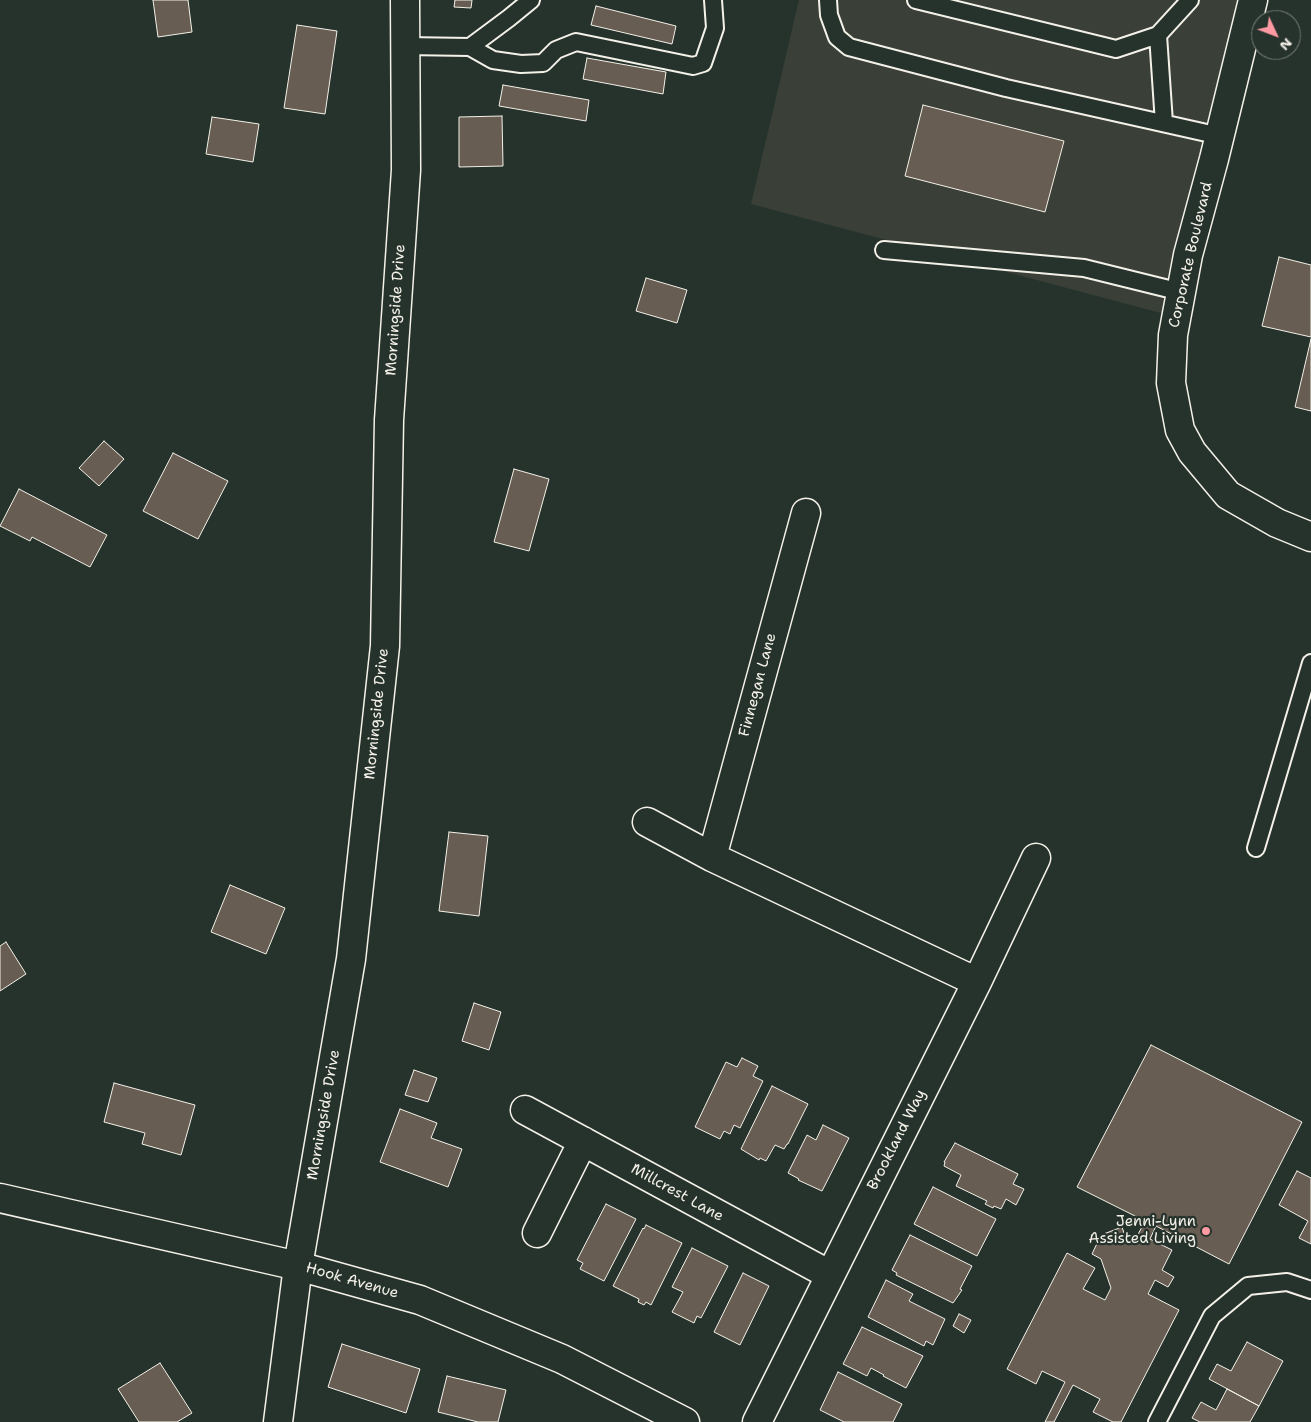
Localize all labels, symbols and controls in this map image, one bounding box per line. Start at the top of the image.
north arrow [1251,10,1301,60]
text: N [1276,34,1297,55]
street label: Corporate Boulevard [1165,180,1217,330]
street label: Morningside Drive [382,244,410,376]
street label: Finnegan Lane [736,631,780,739]
street label: Morningside Drive [361,647,393,781]
street label: Morningside Drive [304,1048,344,1182]
street label: Brookland Way [864,1087,930,1193]
street label: Millcrest Lane [628,1160,726,1226]
place label: Jenni-Lynn Assisted Living [1089,1213,1196,1248]
marker: Jenni-Lynn Assisted Living [1200,1225,1212,1237]
street label: Hook Avenue [304,1259,400,1303]

